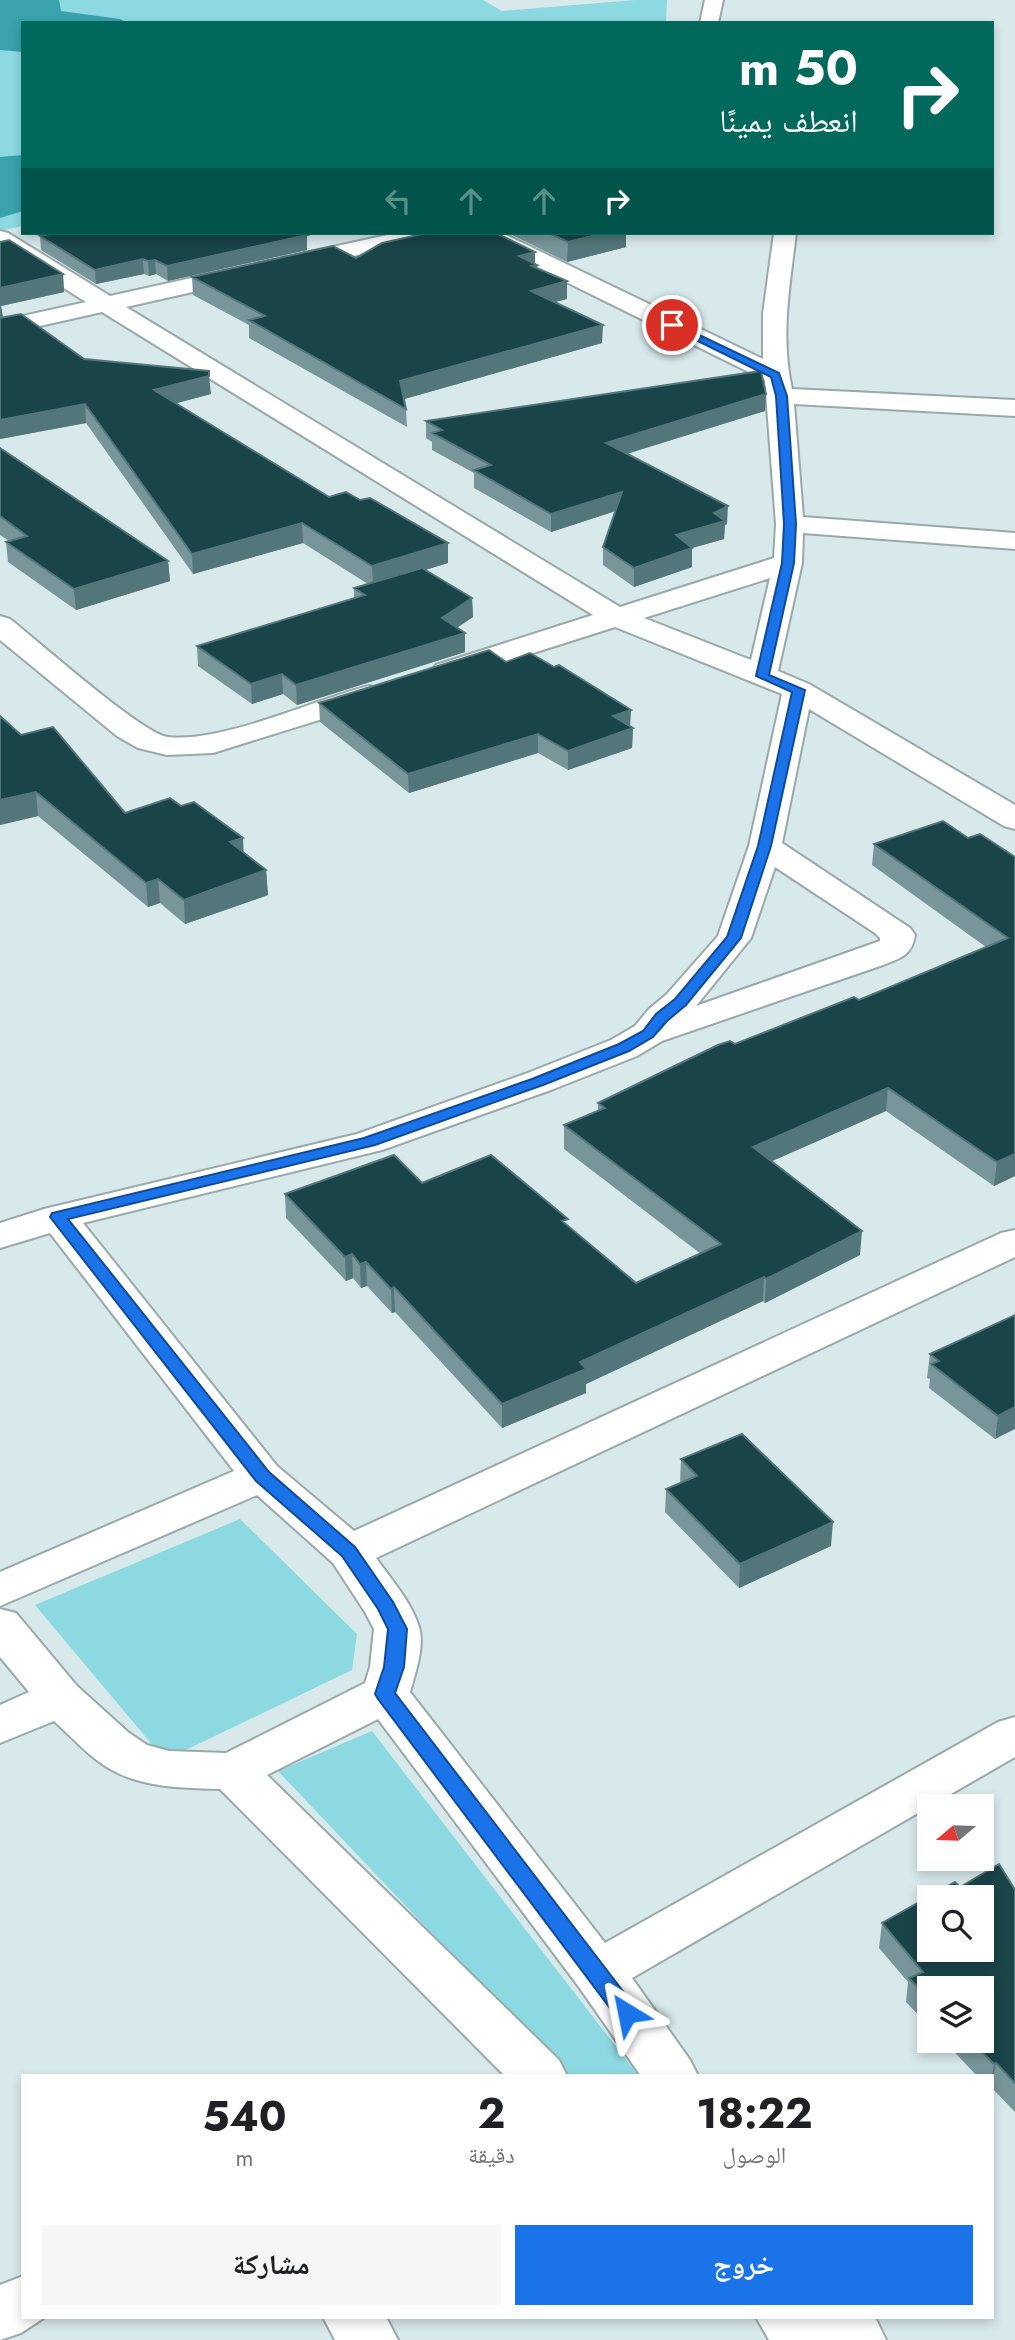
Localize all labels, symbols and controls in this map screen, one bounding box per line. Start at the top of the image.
text: 50 m [739,33,858,103]
icon: right [882,49,973,140]
text: انعطف يمينًا [719,98,858,144]
icon: left [379,182,417,220]
icon: ahead [452,182,490,220]
icon: ahead [525,182,563,220]
icon: right [598,182,636,220]
pin [642,295,702,355]
icon: arrive [653,306,691,344]
north arrow [917,1794,994,1871]
map controls [917,1794,994,2053]
button: search [917,1885,994,1962]
position arrow [590,1976,664,2050]
button: layers [917,1976,994,2053]
text: 2 [478,2083,505,2144]
text: 18:22 [696,2083,813,2144]
text: 540 [202,2086,287,2147]
text: دقيقة [468,2138,515,2172]
text: الوصول [723,2138,786,2172]
text: m [236,2141,254,2175]
button: مشاركة [42,2225,501,2305]
button: خروج [515,2225,973,2305]

